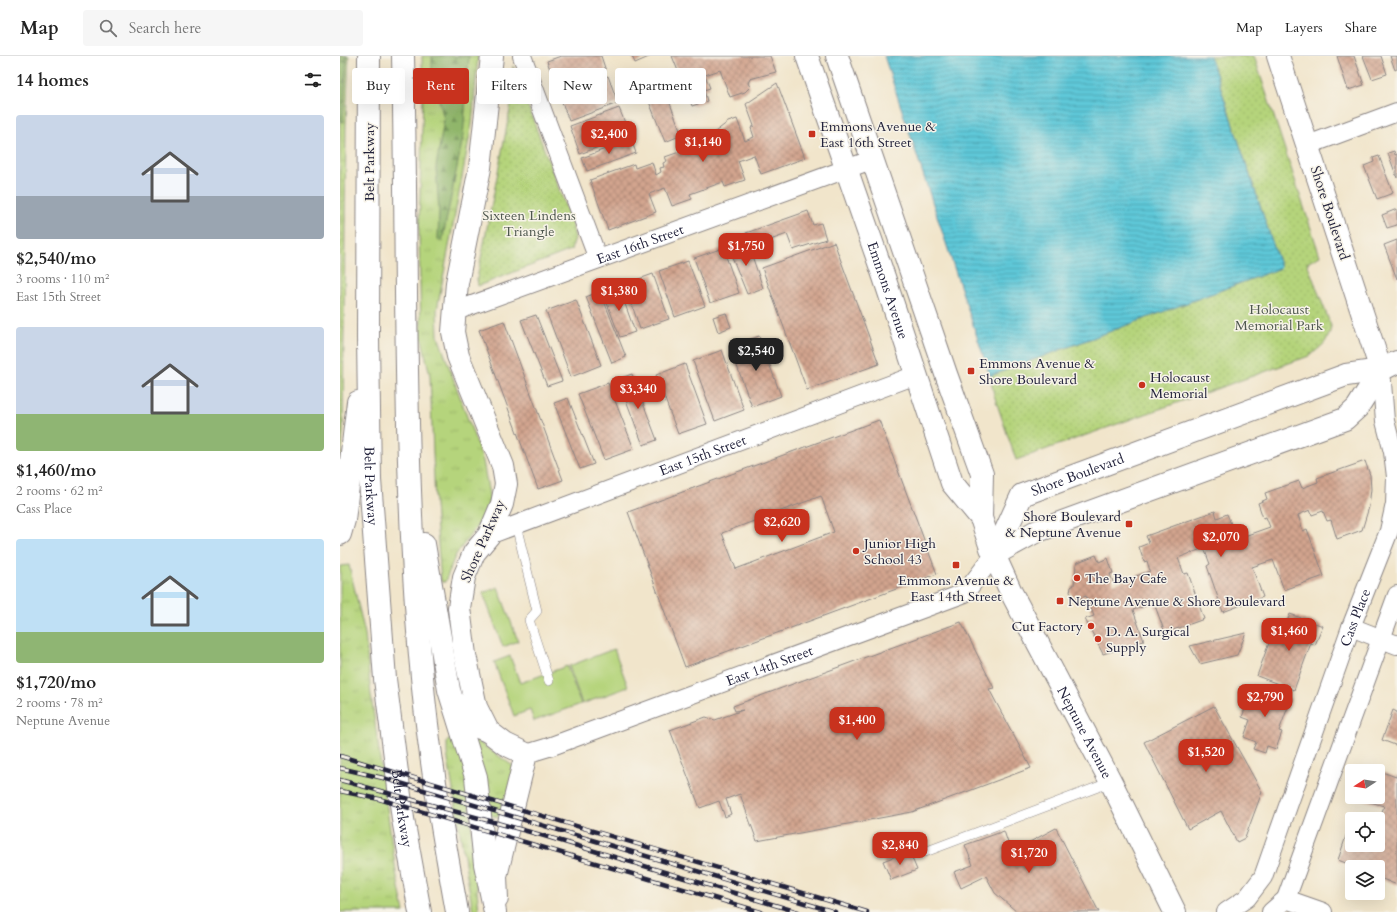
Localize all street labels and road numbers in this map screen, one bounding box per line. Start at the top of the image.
street label: Belt Parkway [360,122,379,202]
street label: Shore Boulevard [1306,164,1354,263]
street label: East 16th Street [594,219,687,269]
street label: Emmons Avenue [863,239,913,342]
street label: East 15th Street [656,430,749,480]
street label: Belt Parkway [360,446,383,527]
street label: Shore Boulevard [1028,448,1127,500]
street label: Shore Parkway [456,496,510,586]
street label: Cass Place [1335,586,1375,649]
street label: East 14th Street [723,640,816,690]
street label: Neptune Avenue [1053,683,1117,782]
street label: Belt Parkway [387,768,418,850]

